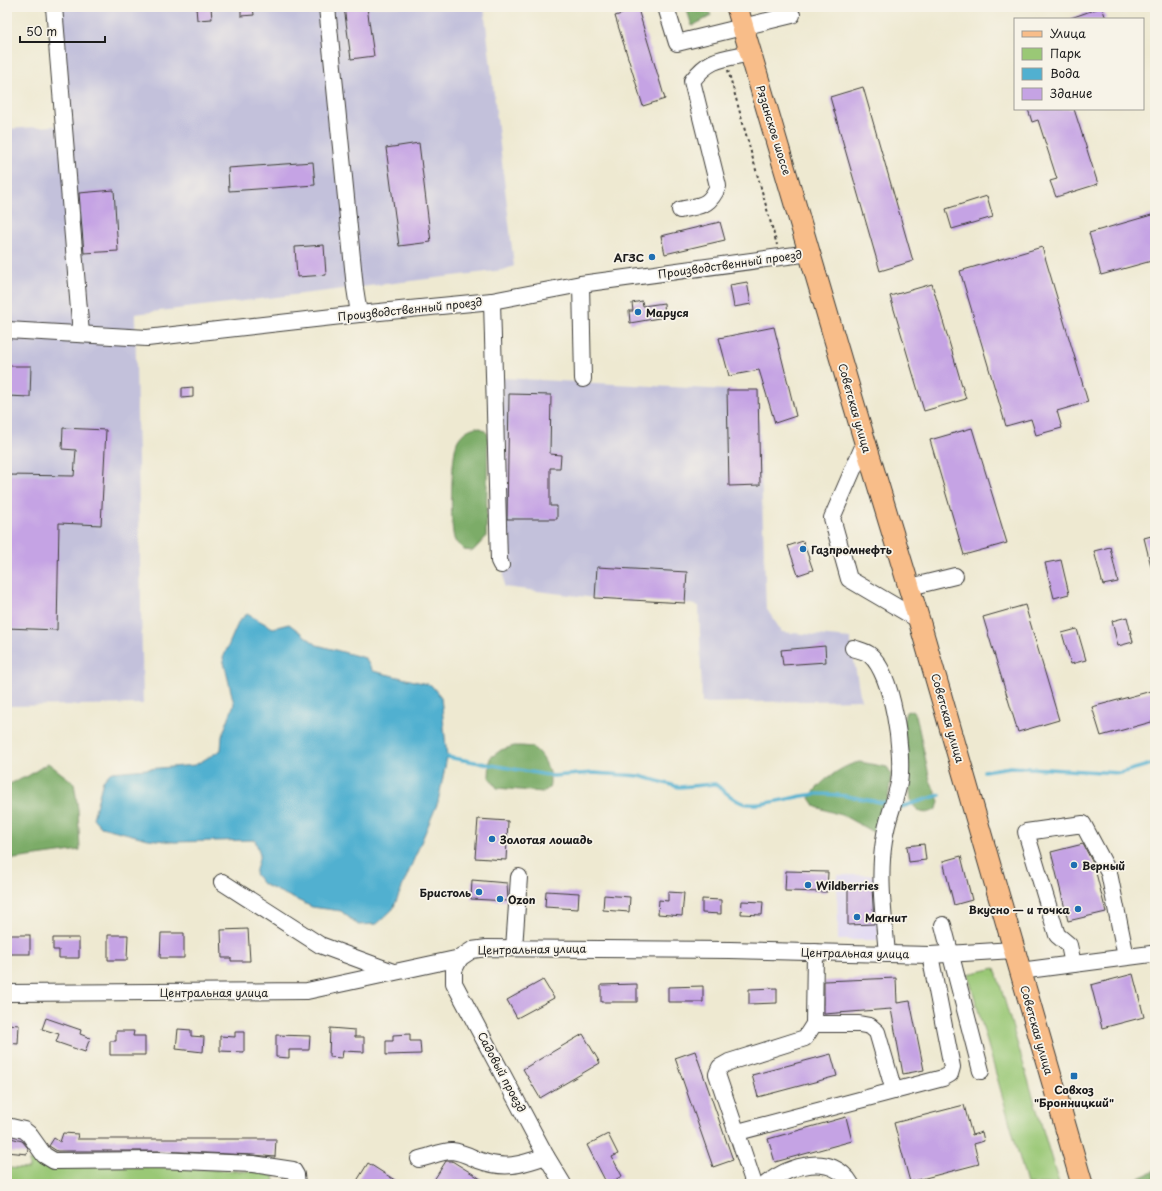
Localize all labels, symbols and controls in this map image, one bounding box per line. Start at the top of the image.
scale bar [20,18,105,44]
legend [1014,18,1144,110]
text: 50 m [26,22,57,40]
text: Улица [1050,24,1086,42]
text: Парк [1050,44,1082,62]
text: Вода [1050,64,1080,82]
street label: Рязанское шоссе [752,83,796,177]
text: Здание [1050,84,1092,102]
street label: Производственный проезд [657,245,803,283]
place label: АГЗС [614,249,644,266]
marker: АГЗС [647,252,657,262]
street label: Производственный проезд [337,293,483,325]
place label: Маруся [646,304,689,321]
marker: Маруся [633,307,643,317]
street label: Советская улица [834,361,876,455]
place label: Газпромнефть [811,541,893,558]
marker: Газпромнефть [798,544,808,554]
street label: Советская улица [927,671,969,765]
place label: Золотая лошадь [499,831,592,848]
marker: Золотая лошадь [487,834,497,844]
place label: Верный [1082,857,1125,874]
marker: Верный [1069,860,1079,870]
place label: Wildberries [816,877,879,894]
marker: Wildberries [803,880,813,890]
place label: Бристоль [420,884,471,901]
marker: Бристоль [474,887,484,897]
place label: Ozon [508,891,536,908]
marker: Ozon [495,894,505,904]
place label: Вкусно — и точка [969,901,1070,918]
marker: Вкусно — и точка [1073,904,1083,914]
place label: Магнит [865,909,907,926]
marker: Магнит [852,912,862,922]
street label: Центральная улица [478,940,586,958]
street label: Центральная улица [801,944,909,962]
street label: Советская улица [1016,983,1058,1077]
street label: Центральная улица [160,984,268,1001]
street label: Садовый проезд [474,1029,530,1115]
marker: Совхоз "Бронницкий" [1069,1071,1079,1081]
place label: Совхоз "Бронницкий" [1034,1081,1114,1111]

